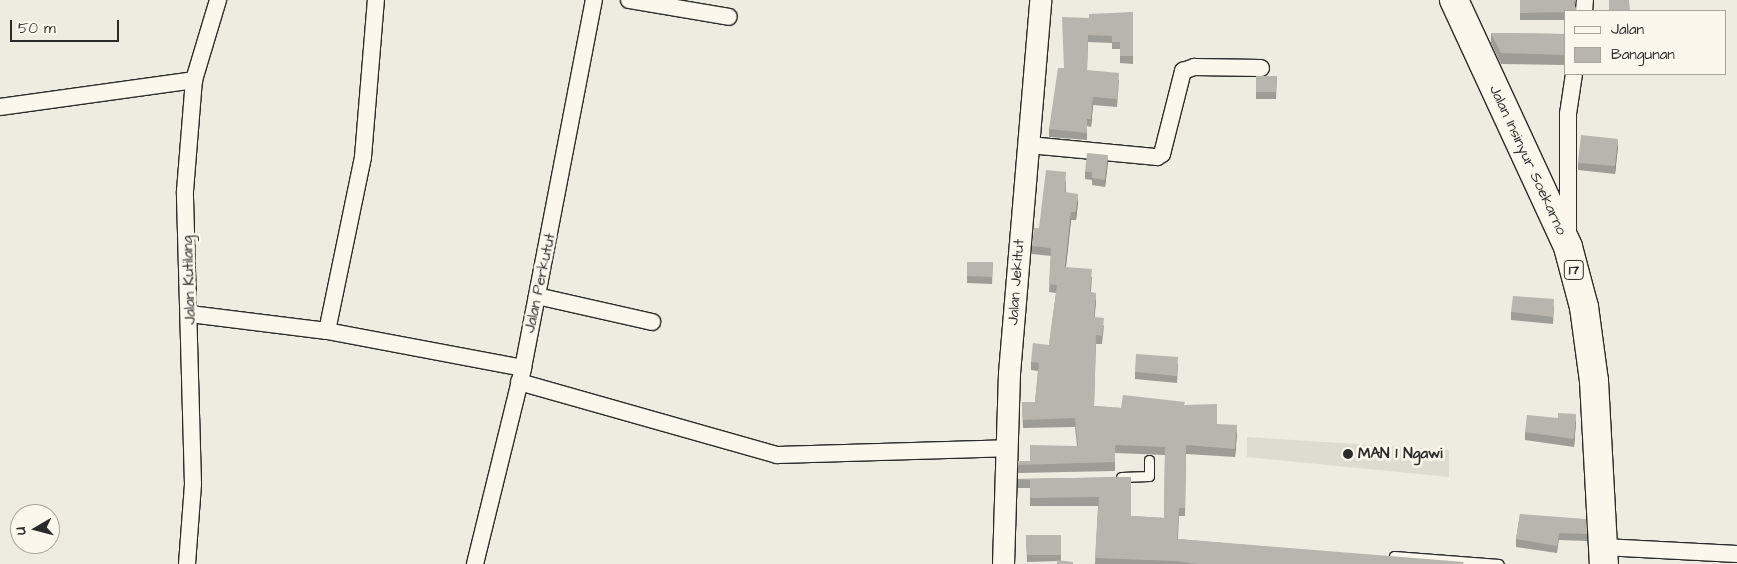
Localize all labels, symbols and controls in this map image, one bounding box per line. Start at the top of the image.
scale bar [12,10,121,42]
legend [1564,10,1727,75]
text: 50 m [18,18,56,39]
text: Jalan [1611,19,1644,40]
text: Bangunan [1611,44,1675,65]
street label: Jalan Insinyur Soekarno [1485,82,1571,238]
street label: Jalan Perkutut [521,231,559,335]
street label: Jalan Kutilang [178,235,200,325]
street label: Jalan Jekitut [1004,238,1028,326]
road number: 17 [1563,258,1585,282]
place label: MAN 1 Ngawi [1358,445,1443,463]
marker: MAN 1 Ngawi [1342,448,1354,460]
north arrow [10,504,60,554]
text: U [11,526,32,536]

